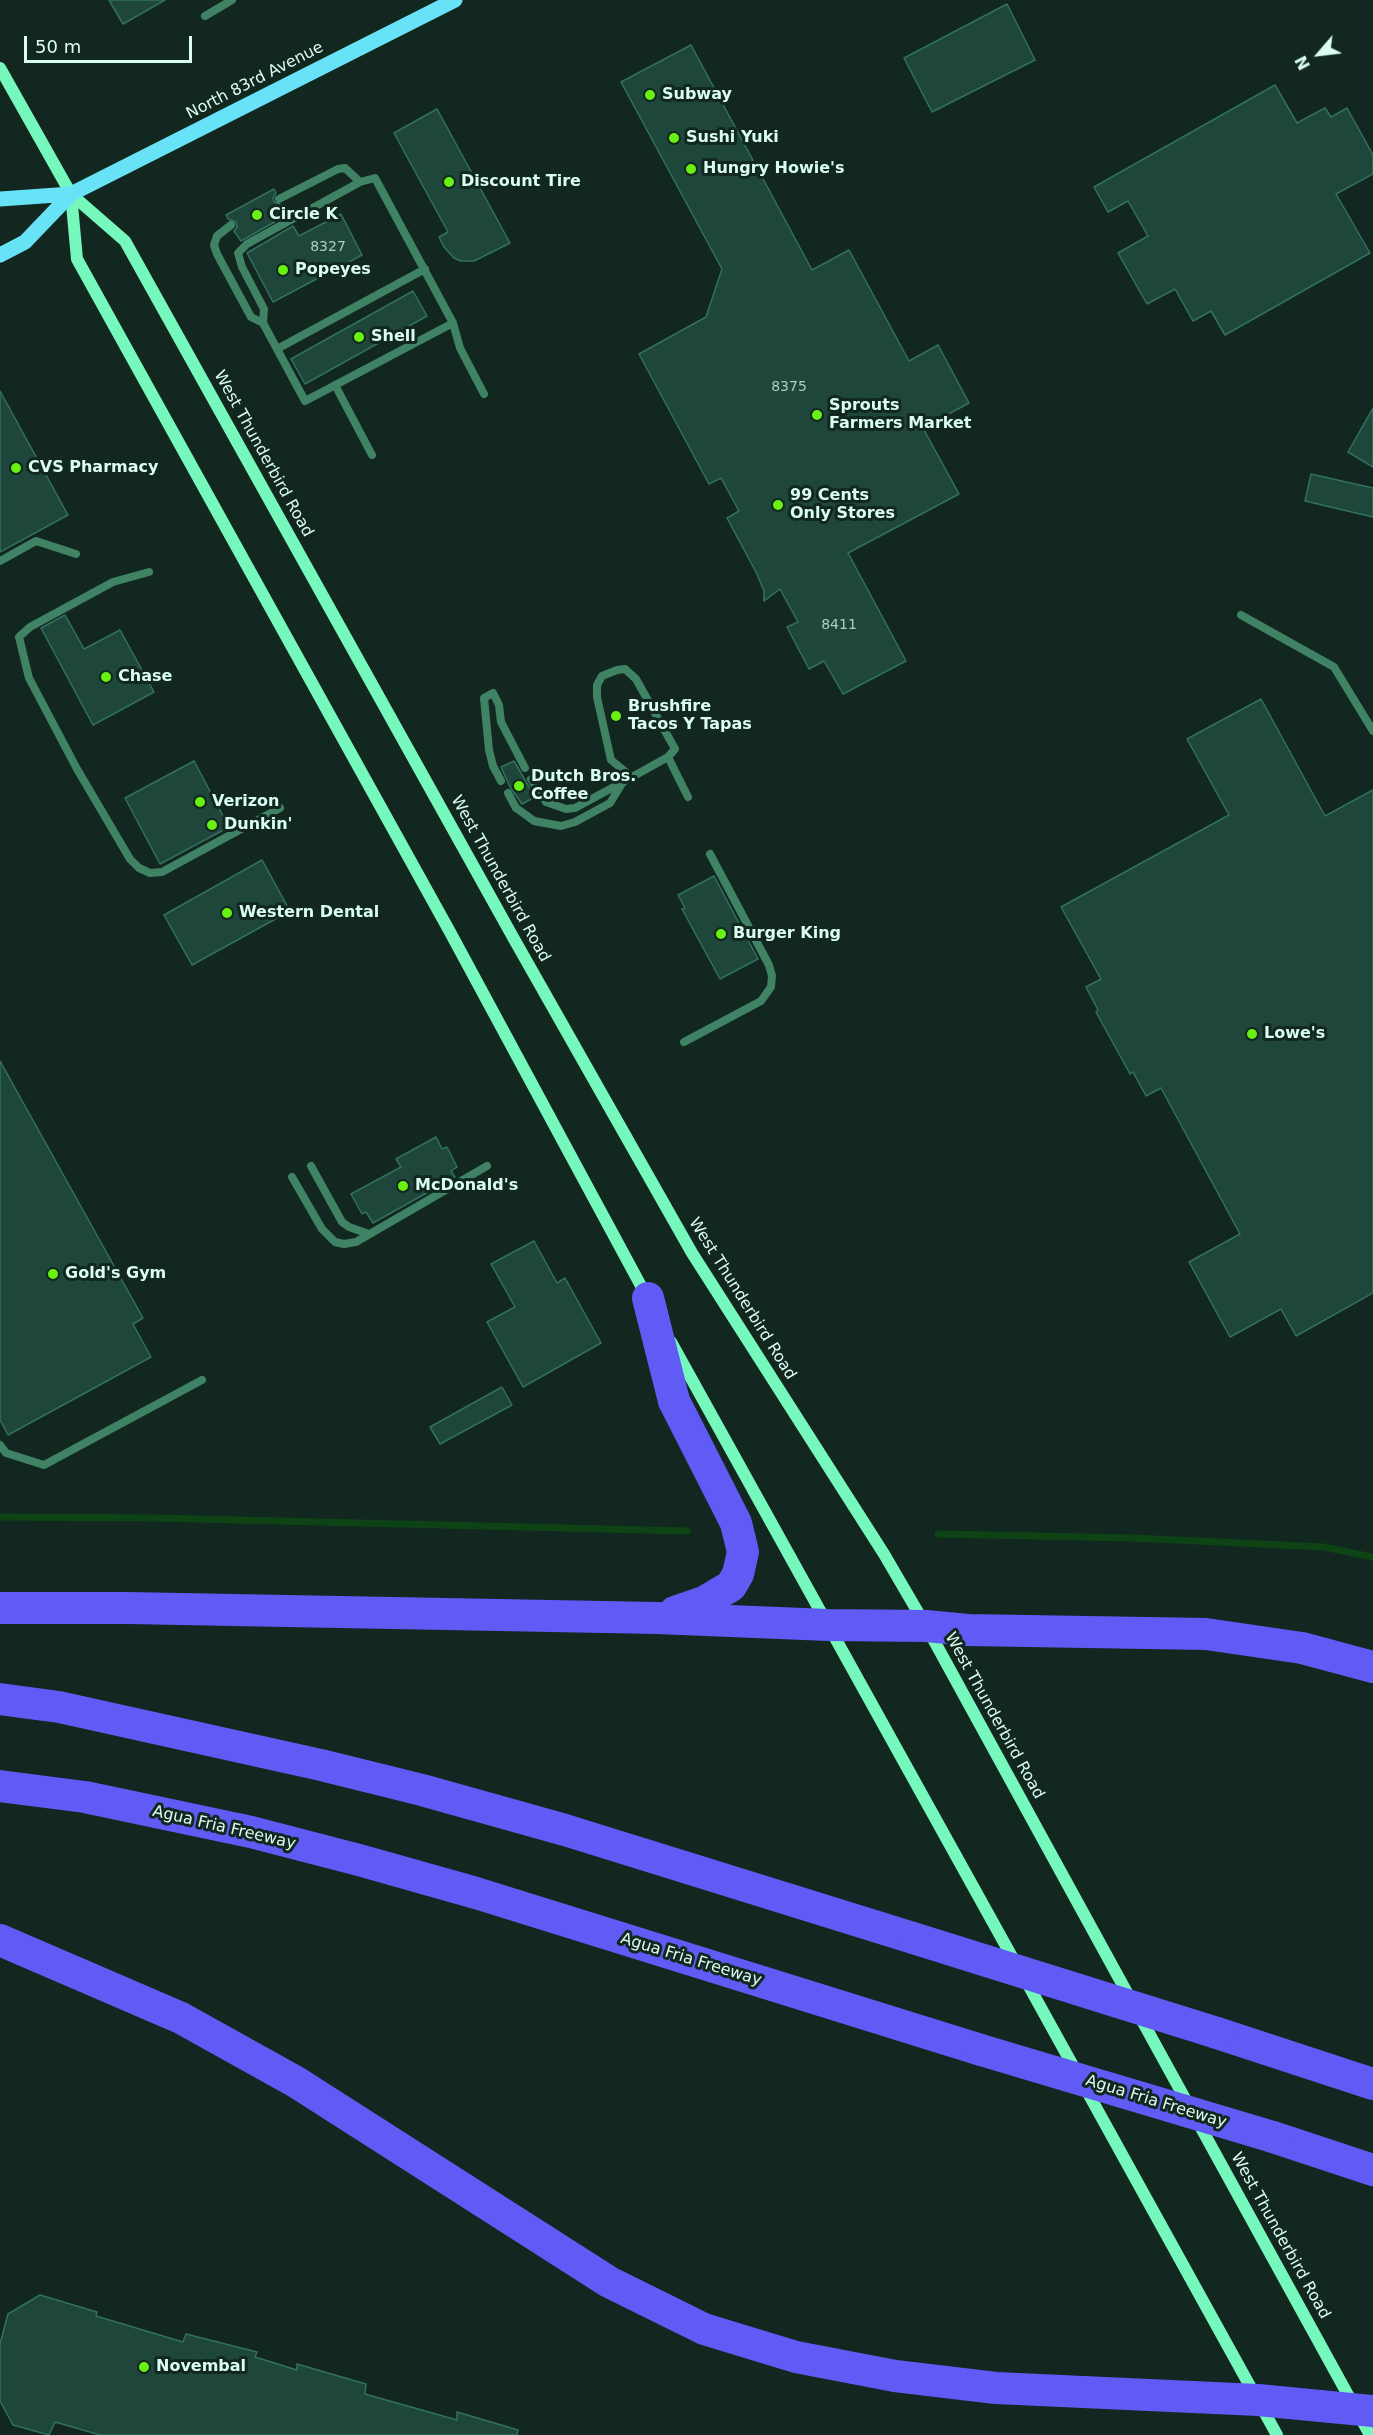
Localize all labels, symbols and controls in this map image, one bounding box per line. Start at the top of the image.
scale bar [27,24,195,62]
north arrow [1289,24,1349,84]
text: 50 m [35,36,81,57]
street label: North 83rd Avenue [183,38,327,124]
text: N [1291,52,1314,73]
place label: Subway [662,85,732,105]
marker: Subway [643,88,657,102]
place label: Sushi Yuki [686,128,779,148]
marker: Sushi Yuki [667,131,681,145]
place label: Hungry Howie's [703,159,844,179]
marker: Hungry Howie's [684,162,698,176]
place label: Discount Tire [461,172,581,192]
marker: Discount Tire [442,175,456,189]
place label: Circle K [269,205,338,225]
marker: Circle K [250,208,264,222]
house number: 8327 [310,239,346,255]
place label: Popeyes [295,260,371,280]
marker: Popeyes [276,263,290,277]
place label: Shell [371,327,416,347]
marker: Shell [352,330,366,344]
street label: West Thunderbird Road [209,367,317,541]
house number: 8375 [771,379,807,395]
place label: Sprouts Farmers Market [829,396,972,434]
marker: Sprouts Farmers Market [810,408,824,422]
place label: CVS Pharmacy [28,458,158,478]
marker: CVS Pharmacy [9,461,23,475]
place label: 99 Cents Only Stores [790,486,895,524]
marker: 99 Cents Only Stores [771,498,785,512]
house number: 8411 [821,617,857,633]
place label: Chase [118,667,172,687]
marker: Chase [99,670,113,684]
place label: Brushfire Tacos Y Tapas [628,697,752,735]
marker: Brushfire Tacos Y Tapas [609,709,623,723]
place label: Dutch Bros. Coffee [531,767,636,805]
marker: Dutch Bros. Coffee [512,779,526,793]
place label: Verizon [212,792,279,812]
street label: West Thunderbird Road [446,792,554,966]
marker: Verizon [193,795,207,809]
place label: Dunkin' [224,815,292,835]
marker: Dunkin' [205,818,219,832]
place label: Western Dental [239,903,379,923]
marker: Western Dental [220,906,234,920]
place label: Burger King [733,924,841,944]
marker: Burger King [714,927,728,941]
place label: Lowe's [1264,1024,1325,1044]
marker: Lowe's [1245,1027,1259,1041]
place label: McDonald's [415,1176,518,1196]
marker: McDonald's [396,1179,410,1193]
street label: West Thunderbird Road [684,1214,800,1384]
place label: Gold's Gym [65,1264,166,1284]
marker: Gold's Gym [46,1267,60,1281]
street label: West Thunderbird Road [940,1629,1048,1803]
street label: Agua Fria Freeway [151,1802,297,1854]
street label: Agua Fria Freeway [618,1929,764,1991]
street label: Agua Fria Freeway [1083,2071,1229,2133]
street label: West Thunderbird Road [1226,2149,1334,2323]
place label: Novembal [156,2357,246,2377]
marker: Novembal [137,2360,151,2374]

